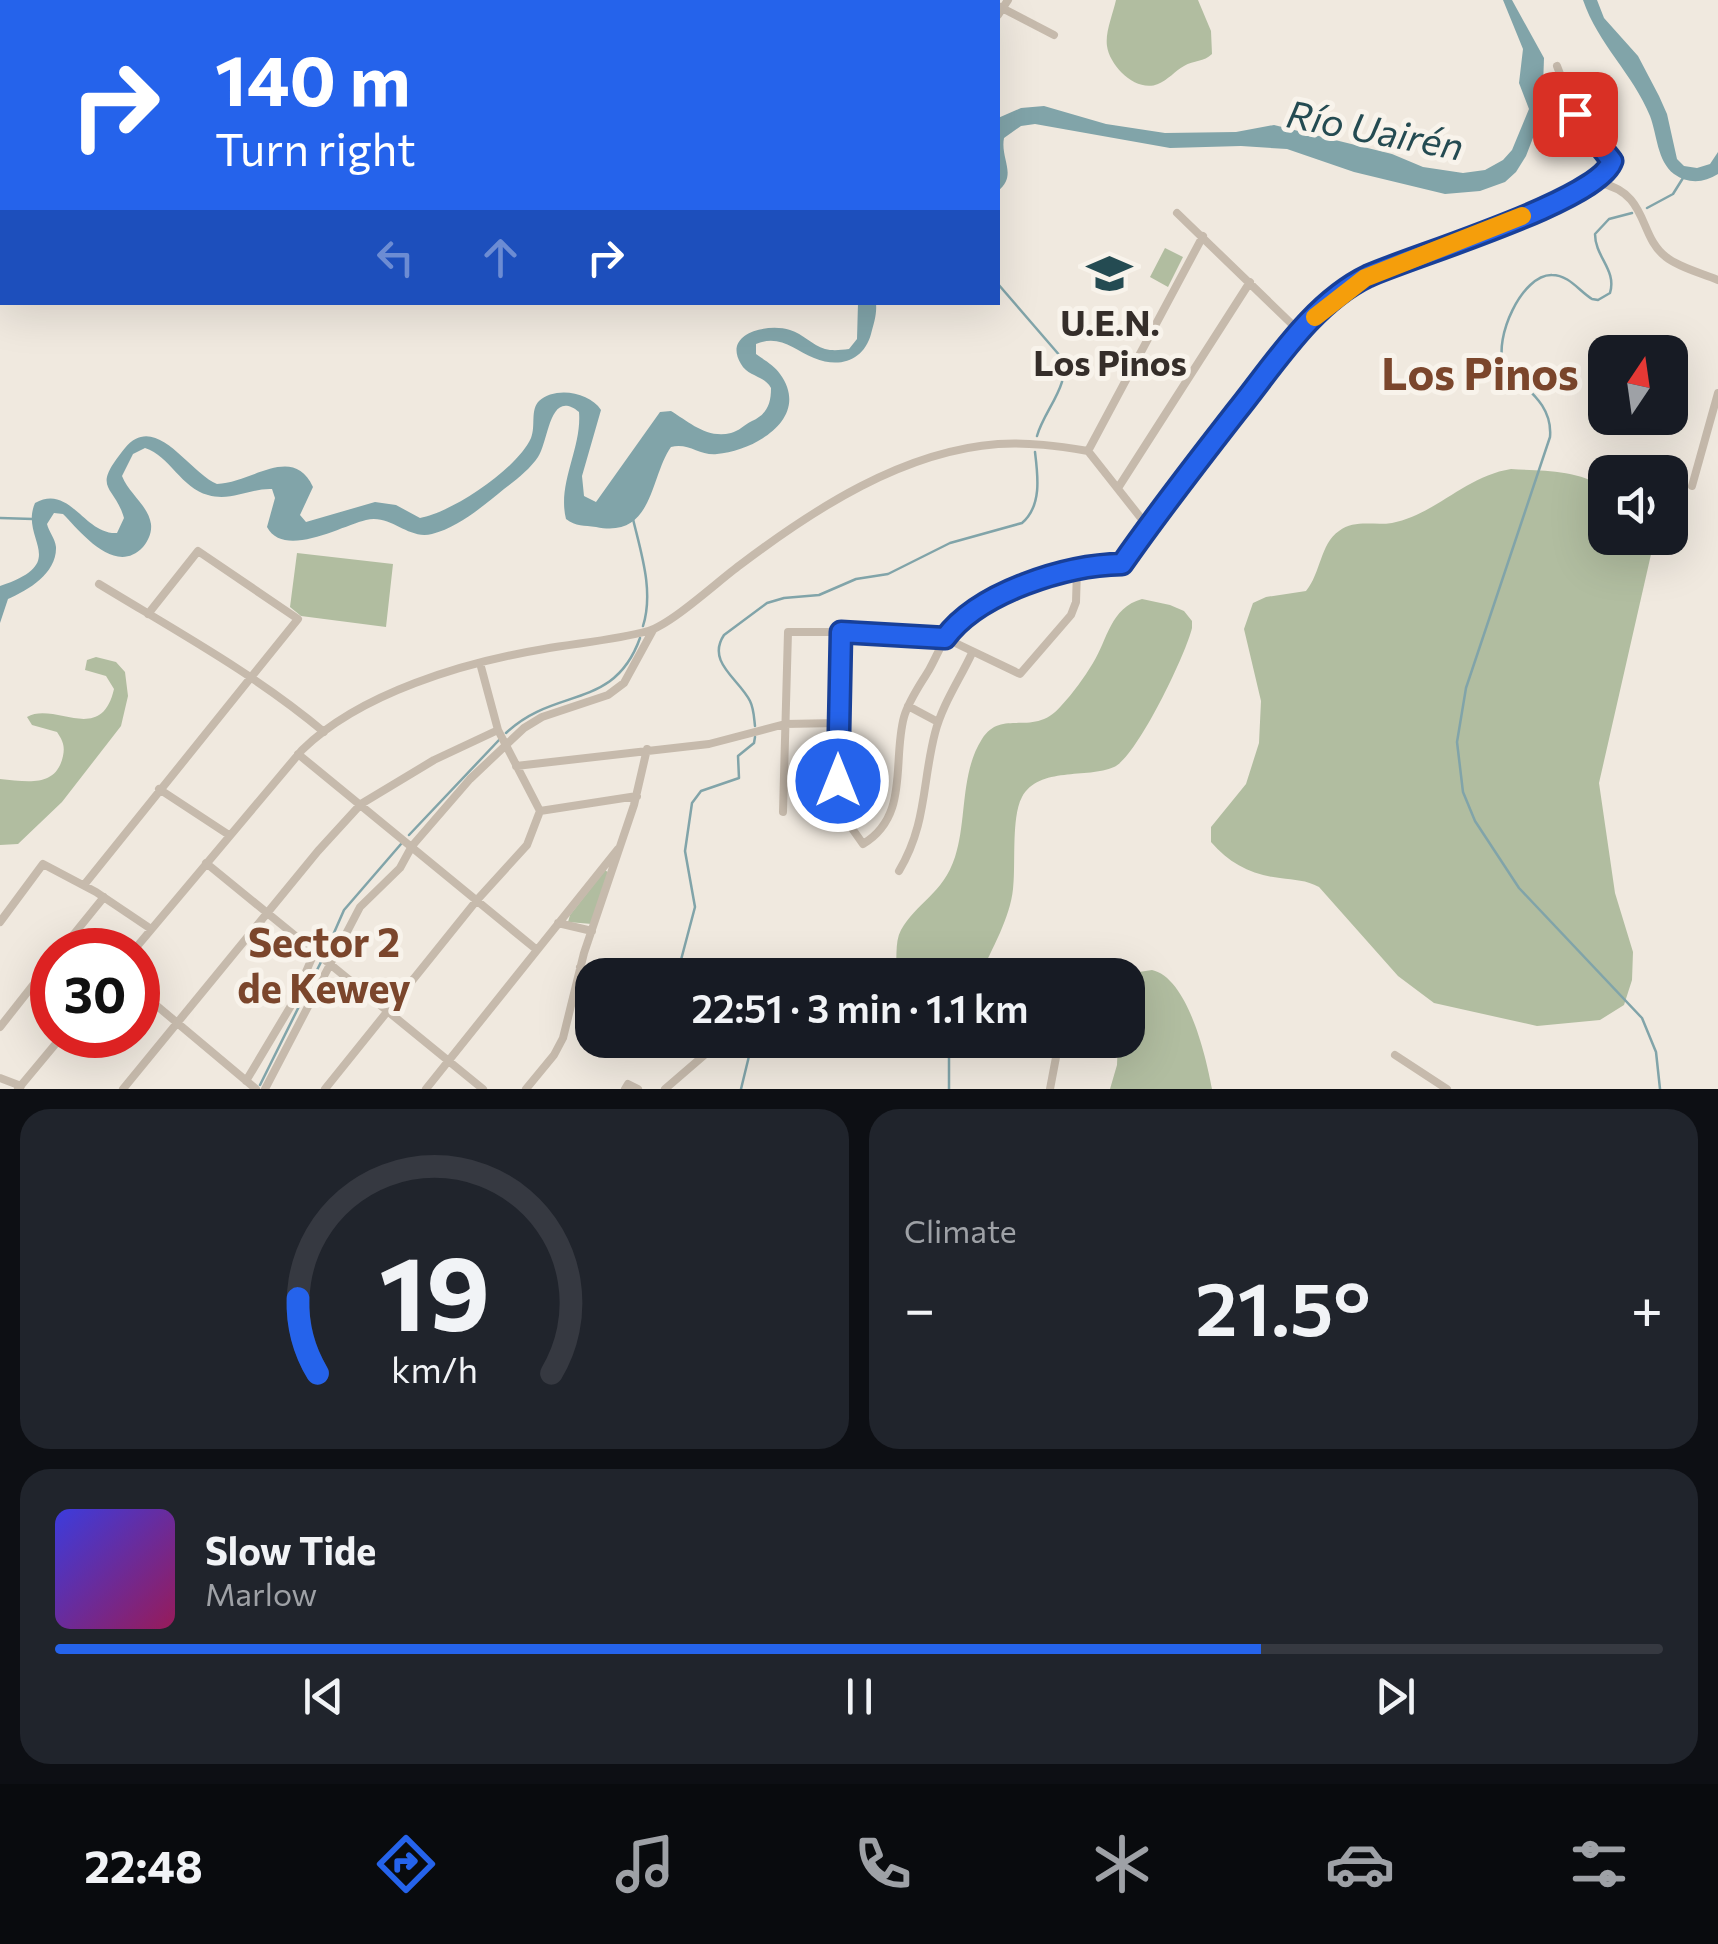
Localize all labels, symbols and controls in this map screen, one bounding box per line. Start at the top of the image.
text: 140 m [215,35,411,120]
icon: right [50,40,180,170]
pin [1533,72,1618,157]
icon: arrive [1548,87,1603,142]
water label: Río Uairén [1283,88,1468,169]
text: Turn right [215,120,416,175]
icon: left [368,230,423,285]
icon: ahead [473,230,528,285]
icon: right [578,230,633,285]
school or university icon: U.E.N. Los Pinos [1086,250,1134,298]
place label: U.E.N. Los Pinos [1033,300,1187,383]
north arrow [1588,335,1688,435]
map controls [1588,335,1688,555]
district label: Los Pinos [1381,344,1579,399]
button: sound [1588,455,1688,555]
position arrow [786,729,890,833]
district label: Sector 2 de Kewey [237,916,411,1011]
speed limit sign: 30 [30,928,160,1058]
text: 22:51 · 3 min · 1.1 km [692,984,1028,1031]
text: Climate [904,1210,1017,1250]
text: 19 [379,1225,490,1352]
text: 21.5° [1195,1260,1371,1351]
text: − [904,1273,935,1340]
text: + [1631,1273,1663,1340]
text: km/h [391,1347,478,1390]
text: Slow Tide [205,1526,376,1573]
text: Marlow [205,1573,317,1613]
icon: previous [296,1669,351,1724]
icon: pause [832,1669,887,1724]
icon: next [1368,1669,1423,1724]
icon: directions [371,1829,441,1899]
icon: music [610,1829,680,1899]
icon: phone [848,1829,918,1899]
icon: climate [1087,1829,1157,1899]
icon: car [1325,1829,1395,1899]
icon: filters [1564,1829,1634,1899]
text: 22:48 [84,1837,203,1892]

